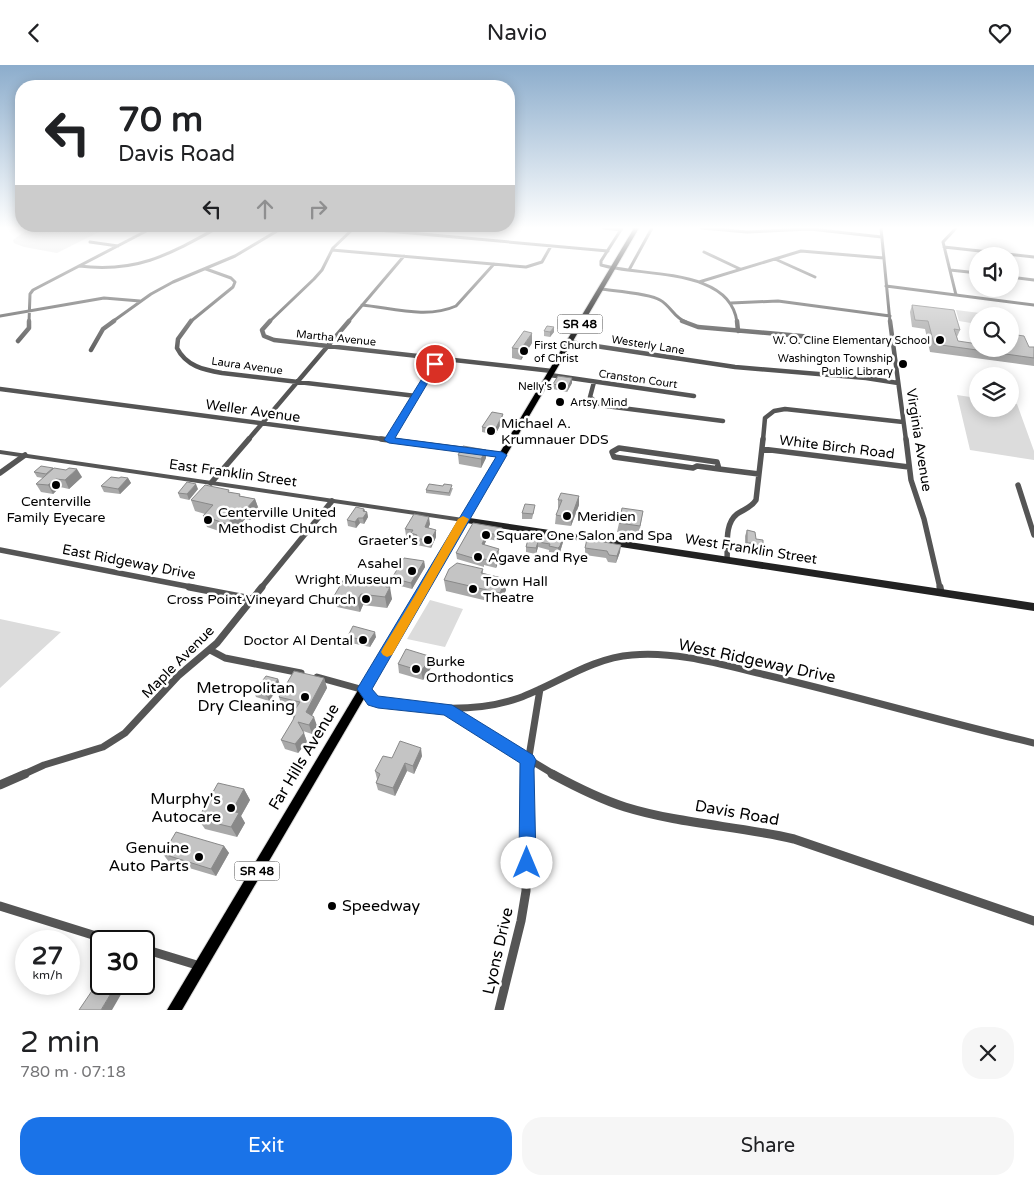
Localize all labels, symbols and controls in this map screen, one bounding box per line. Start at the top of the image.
icon: back [20,19,48,47]
icon: heart [986,19,1014,47]
text: Navio [487,20,547,46]
text: 70 m [118,99,203,141]
icon: left [35,100,100,165]
text: Davis Road [118,141,235,167]
icon: left [198,195,226,223]
icon: ahead [251,195,279,223]
icon: right [304,195,332,223]
map controls [969,247,1019,417]
button: sound [969,247,1019,297]
button: search [969,307,1019,357]
road number: SR 48 [558,315,602,333]
street label: Martha Avenue [295,327,377,349]
street label: Westerly Lane [611,333,685,357]
place label: W. O. Cline Elementary School [773,334,930,347]
marker: W. O. Cline Elementary School [934,334,946,346]
place label: First Church of Christ [534,339,597,365]
pin [414,343,456,385]
marker: First Church of Christ [518,345,530,357]
icon: arrive [421,350,449,378]
place label: Washington Township Public Library [778,352,893,378]
street label: Laura Avenue [211,355,283,377]
marker: Washington Township Public Library [897,358,909,370]
street label: Cranston Court [598,367,678,391]
button: layers [969,367,1019,417]
place label: Nelly's [518,380,552,393]
marker: Nelly's [556,380,568,392]
street label: Virginia Avenue [902,387,936,493]
street label: Weller Avenue [205,396,302,426]
marker: Artsy Mind [554,396,566,408]
place label: Artsy Mind [570,396,628,409]
place label: Michael A. Krumnauer DDS [501,415,609,448]
marker: Michael A. Krumnauer DDS [485,425,497,437]
street label: White Birch Road [778,431,896,463]
street label: East Franklin Street [168,456,299,490]
marker: Centerville Family Eyecare [50,479,62,491]
place label: Centerville Family Eyecare [7,493,105,526]
place label: Centerville United Methodist Church [218,504,337,537]
place label: Meridien [577,508,636,525]
marker: Meridien [561,510,573,522]
marker: Centerville United Methodist Church [202,514,214,526]
place label: Square One Salon and Spa [496,527,673,544]
marker: Square One Salon and Spa [480,529,492,541]
street label: West Franklin Street [684,530,819,568]
place label: Graeter's [358,532,418,549]
marker: Graeter's [422,534,434,546]
street label: East Ridgeway Drive [61,541,197,583]
place label: Agave and Rye [488,549,588,566]
marker: Agave and Rye [472,551,484,563]
place label: Asahel Wright Museum [295,555,402,588]
marker: Asahel Wright Museum [406,565,418,577]
place label: Town Hall Theatre [483,573,548,606]
marker: Town Hall Theatre [467,583,479,595]
place label: Cross Point Vineyard Church [167,591,356,608]
marker: Cross Point Vineyard Church [360,593,372,605]
street label: Maple Avenue [138,622,218,702]
place label: Doctor Al Dental [243,632,353,649]
marker: Doctor Al Dental [357,634,369,646]
street label: West Ridgeway Drive [676,635,838,687]
place label: Burke Orthodontics [426,653,514,686]
marker: Burke Orthodontics [410,663,422,675]
place label: Metropolitan Dry Cleaning [196,678,295,716]
marker: Metropolitan Dry Cleaning [299,691,311,703]
street label: Far Hills Avenue [264,700,344,814]
place label: Murphy's Autocare [150,789,221,827]
street label: Davis Road [693,796,781,830]
marker: Murphy's Autocare [225,802,237,814]
position arrow [500,836,552,888]
place label: Genuine Auto Parts [108,838,189,876]
marker: Genuine Auto Parts [193,851,205,863]
road number: SR 48 [234,861,280,881]
place label: Speedway [342,896,420,916]
marker: Speedway [326,900,338,912]
street label: Lyons Drive [478,906,518,996]
speed limit sign: 30 [90,930,155,995]
text: 27 [32,941,63,971]
text: km/h [32,968,63,982]
text: 2 min [20,1024,100,1061]
button: close [962,1027,1014,1079]
text: 780 m · 07:18 [20,1062,126,1082]
button: Exit [20,1117,512,1175]
button: Share [522,1117,1014,1175]

